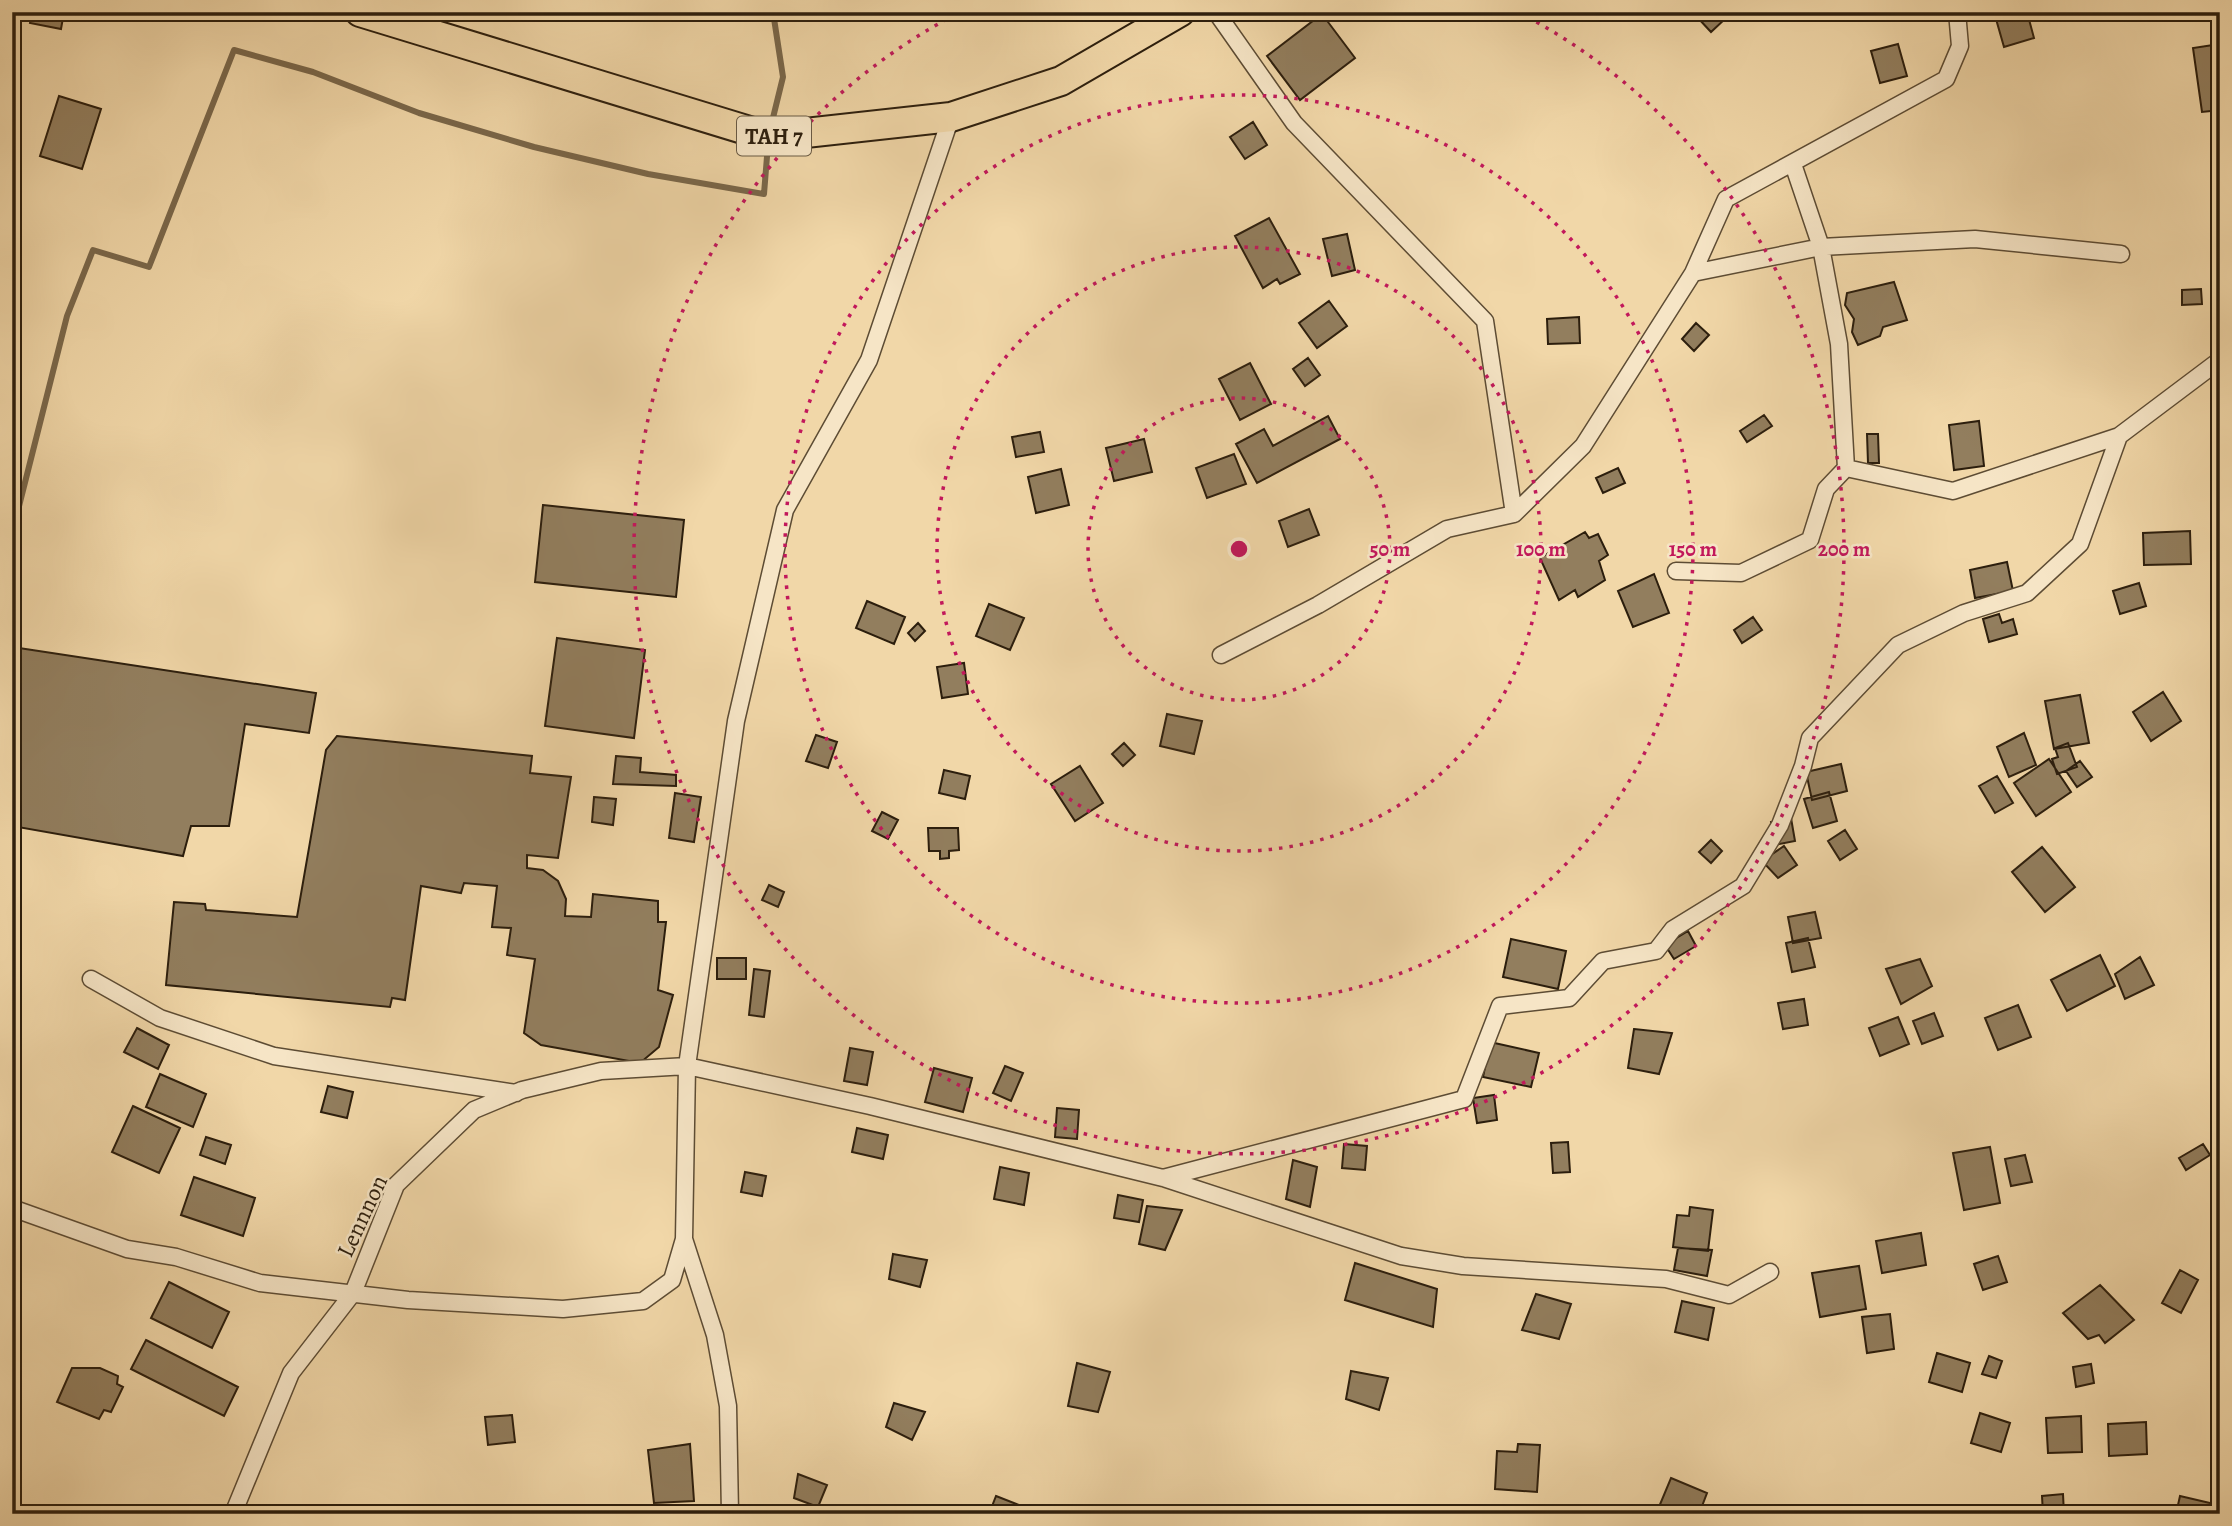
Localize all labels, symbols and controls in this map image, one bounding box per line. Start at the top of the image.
road number: TAH 7 [737,116,811,155]
text: 50 m [1370,535,1411,563]
text: 100 m [1516,535,1566,563]
text: 150 m [1669,535,1718,563]
text: 200 m [1818,535,1871,563]
centre of rings [1227,537,1251,561]
street label: Lennnon [329,1170,395,1262]

